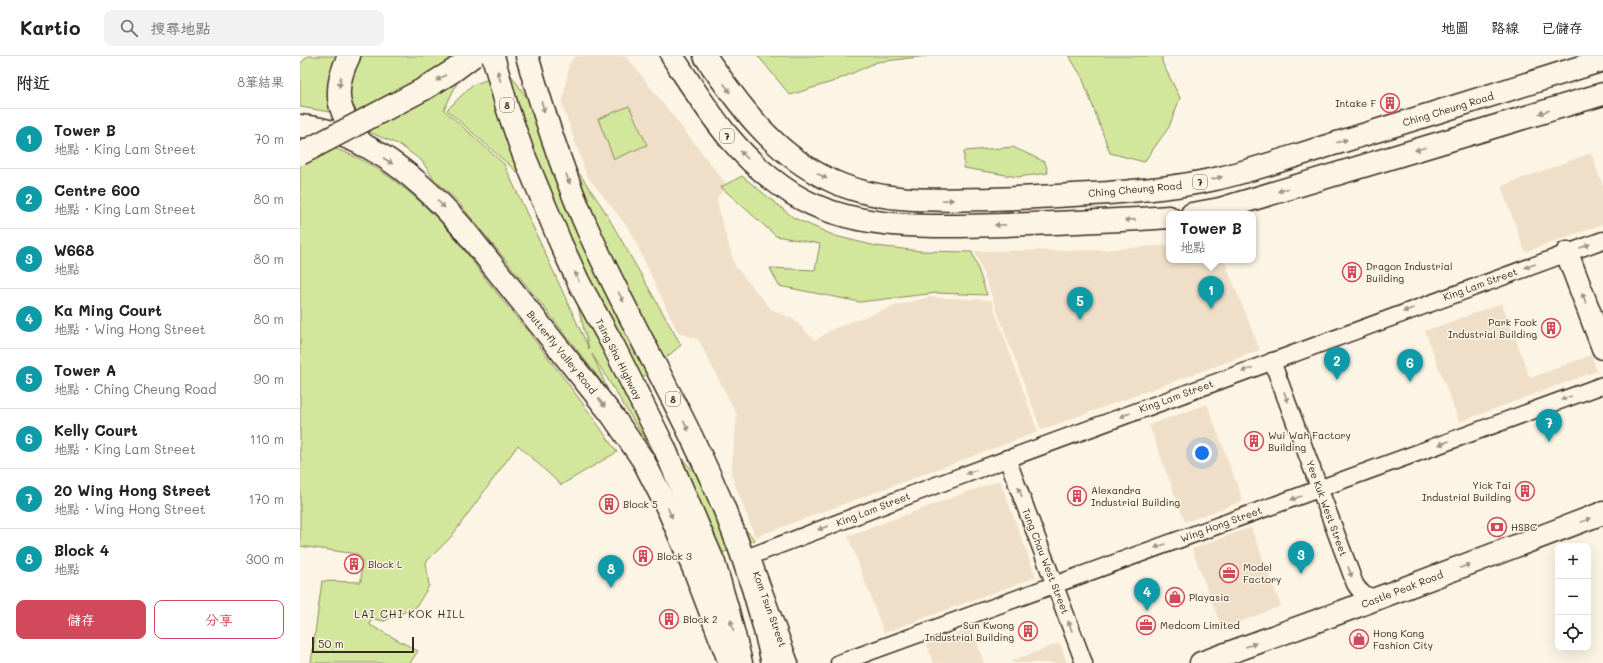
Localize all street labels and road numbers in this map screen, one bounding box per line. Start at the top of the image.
street label: Ching Cheung Road [1401,89,1495,129]
road number: 8 [500,98,514,112]
road number: 7 [720,129,734,143]
road number: 7 [1193,175,1207,189]
street label: Ching Cheung Road [1087,178,1183,200]
street label: King Lam Street [1441,264,1519,304]
street label: Butterfly Valley Road [524,307,600,397]
street label: Tsing Sha Highway [592,316,646,402]
street label: King Lam Street [1137,376,1215,416]
road number: 8 [666,392,680,406]
street label: Yee Kuk West Street [1303,458,1351,558]
street label: King Lam Street [834,488,912,530]
street label: Wing Hong Street [1178,503,1264,545]
street label: Tung Chau West Street [1019,506,1073,616]
street label: Castle Peak Road [1359,567,1445,611]
street label: Kom Tsun Street [750,569,790,649]

